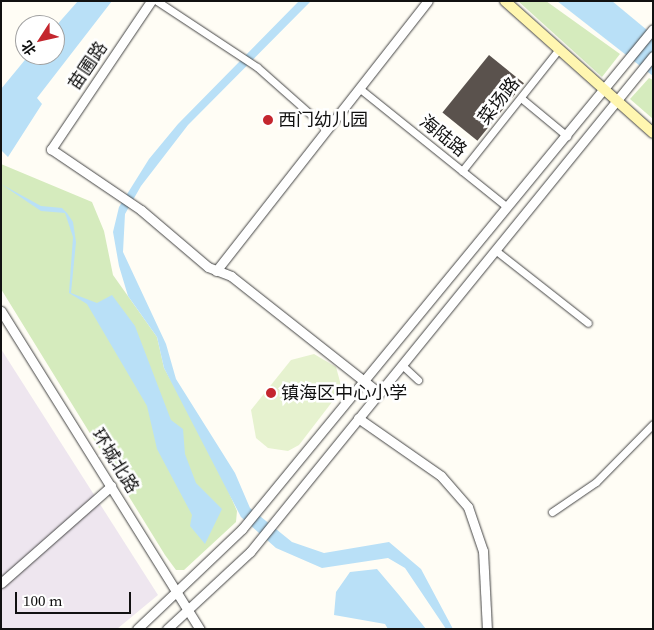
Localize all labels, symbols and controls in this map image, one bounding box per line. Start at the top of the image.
north arrow [15,15,65,65]
text: 北 [16,37,41,59]
street label: 苗圃路 [64,38,112,94]
street label: 菜场路 [474,73,524,129]
place label: 西门幼儿园 [278,109,368,131]
street label: 海陆路 [415,111,471,161]
marker: 西门幼儿园 [262,114,274,126]
place label: 镇海区中心小学 [281,382,407,404]
marker: 镇海区中心小学 [265,387,277,399]
street label: 环城北路 [87,425,143,497]
scale bar [18,582,134,614]
text: 100 m [23,590,63,611]

